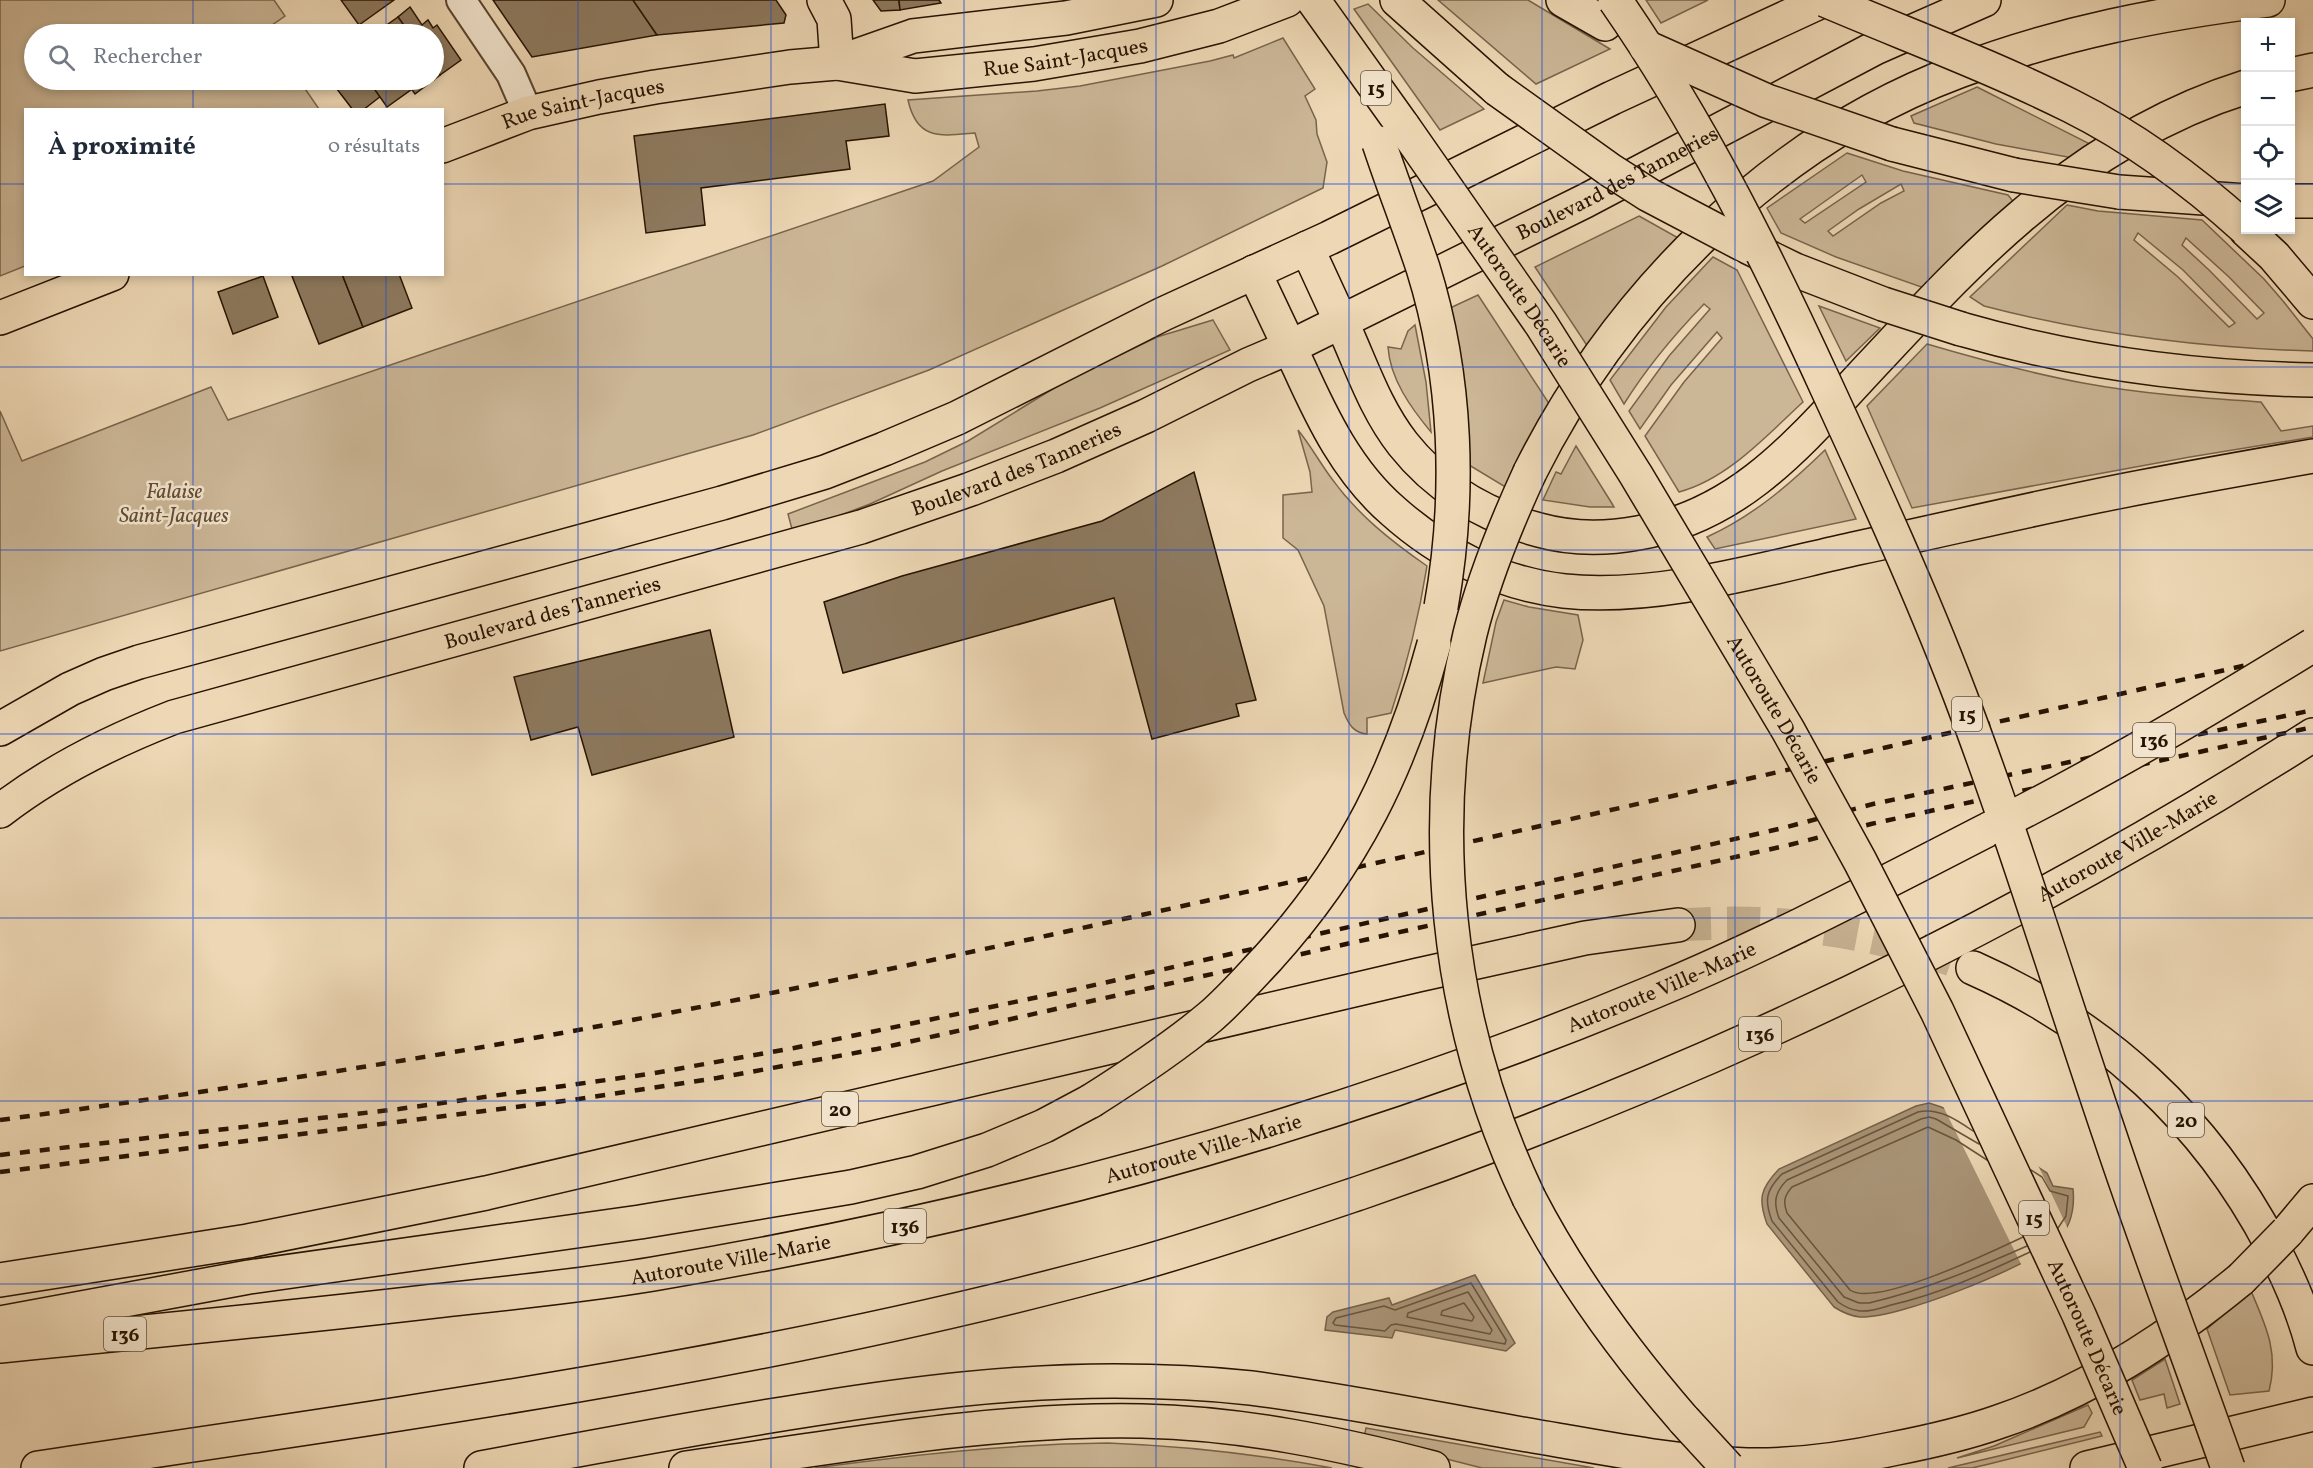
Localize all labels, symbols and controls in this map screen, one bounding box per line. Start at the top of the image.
map controls [2241,18,2295,234]
button: + [2241,18,2295,72]
search box [24,24,444,90]
street label: Rue Saint-Jacques [982,32,1151,85]
icon: search [45,41,78,74]
text: Rechercher [93,42,202,73]
road number: 15 [1361,71,1391,105]
button: − [2241,72,2295,126]
street label: Rue Saint-Jacques [498,73,667,138]
street label: Boulevard des Tanneries [1512,120,1724,249]
button: locate [2241,126,2295,180]
text: À proximité [48,129,196,165]
text: 0 résultats [328,133,420,161]
button: layers [2241,180,2295,234]
street label: Autoroute Décarie [1460,219,1578,374]
street label: Boulevard des Tanneries [908,416,1127,525]
park label: Falaise Saint-Jacques [119,478,229,531]
street label: Boulevard des Tanneries [441,570,664,658]
street label: Autoroute Décarie [1719,630,1828,790]
road number: 15 [1952,697,1982,731]
road number: 136 [2133,723,2175,757]
street label: Autoroute Ville-Marie [2033,784,2224,910]
street label: Autoroute Ville-Marie [1563,935,1761,1041]
road number: 136 [1739,1017,1781,1051]
road number: 20 [822,1092,858,1126]
road number: 20 [2168,1103,2204,1137]
street label: Autoroute Ville-Marie [1103,1108,1306,1192]
road number: 15 [2019,1201,2049,1235]
road number: 136 [884,1209,926,1243]
street label: Autoroute Ville-Marie [629,1228,834,1293]
street label: Autoroute Décarie [2039,1255,2134,1420]
road number: 136 [104,1317,146,1351]

